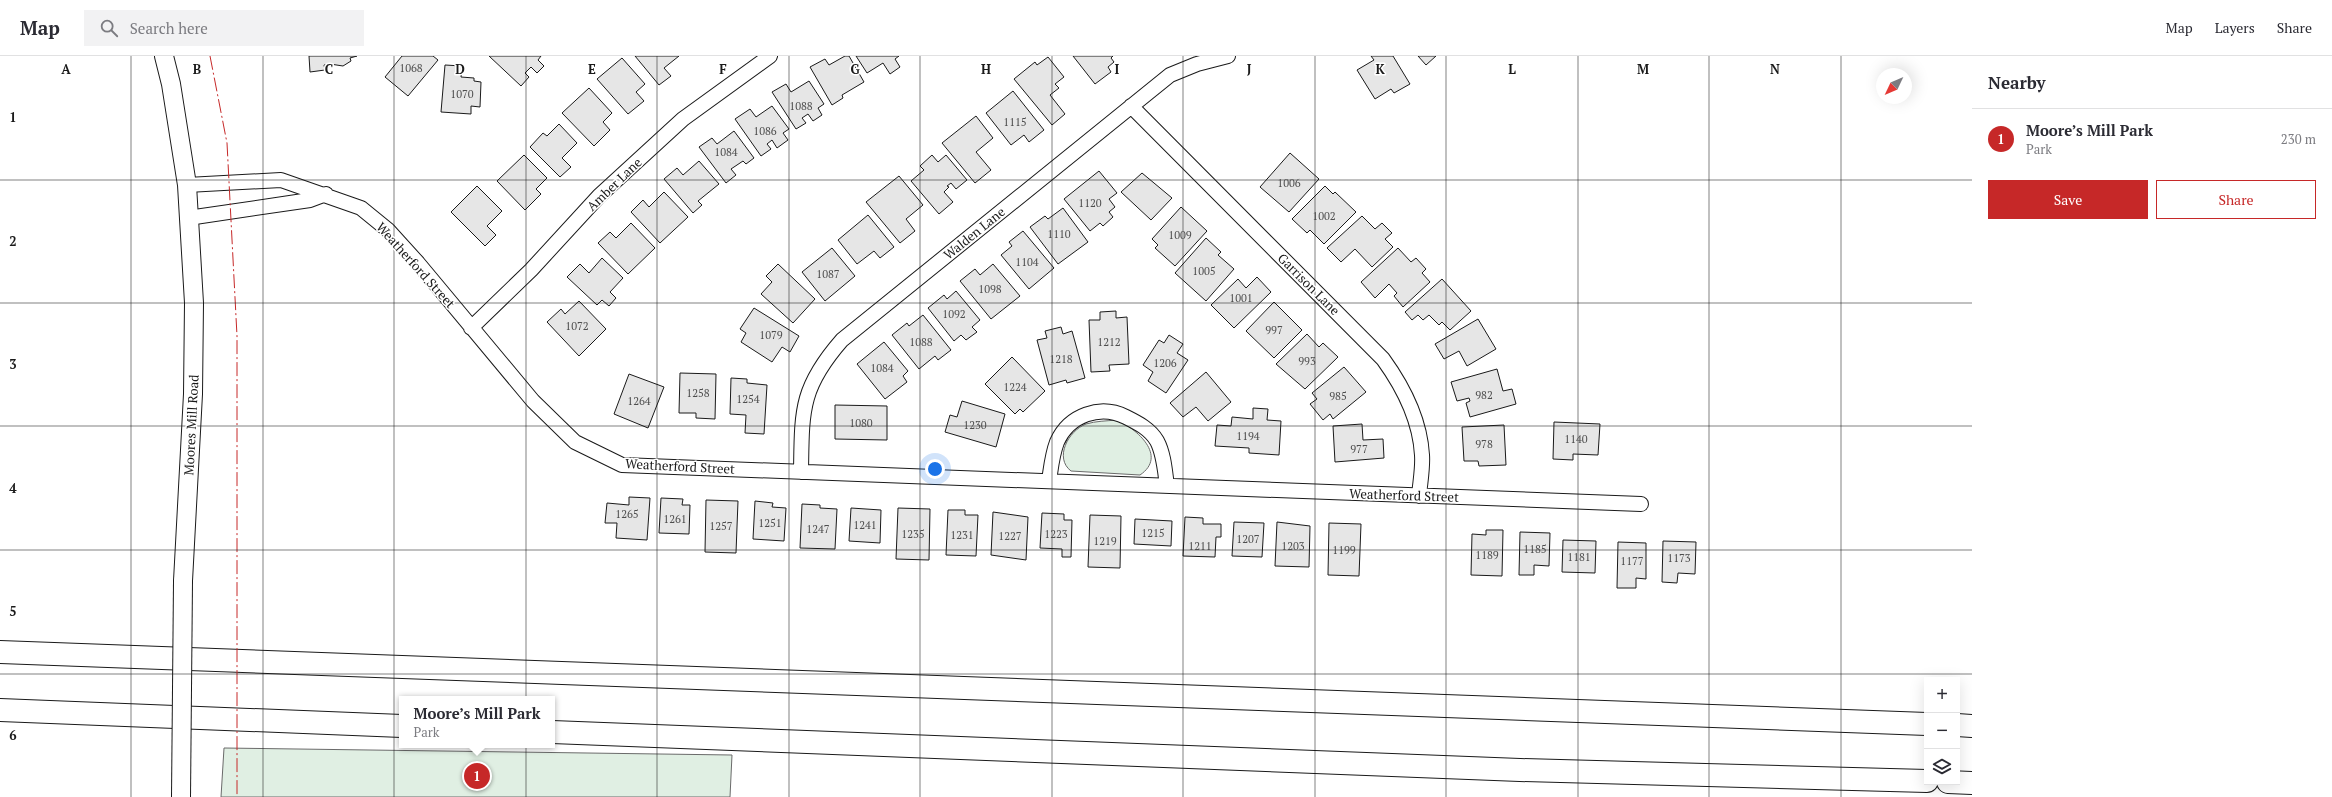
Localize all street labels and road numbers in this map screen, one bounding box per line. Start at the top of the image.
street label: Amber Lane [583,153,645,215]
street label: Walden Lane [939,203,1009,263]
street label: Weatherford Street [373,218,460,312]
street label: Garrison Lane [1274,249,1344,319]
street label: Moores Mill Road [179,374,203,476]
street label: Weatherford Street [625,454,735,478]
street label: Weatherford Street [1349,484,1459,506]

